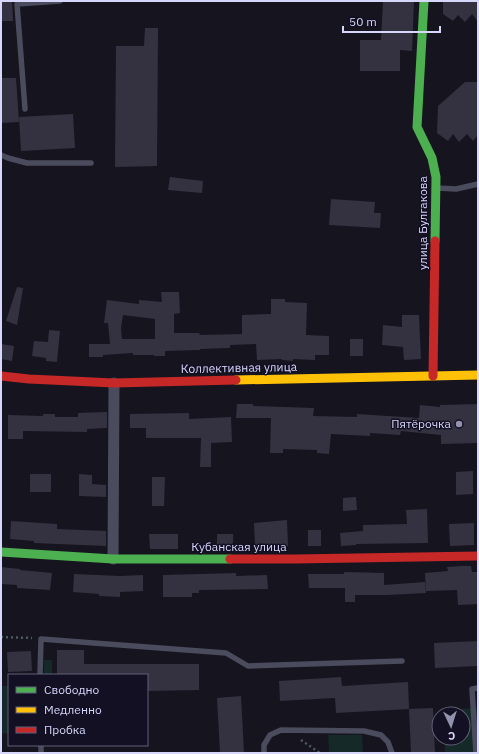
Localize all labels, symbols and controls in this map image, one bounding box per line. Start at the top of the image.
scale bar [343,8,440,34]
text: 50 m [349,14,377,29]
street label: улица Булгакова [415,176,430,270]
street label: Коллективная улица [181,359,298,376]
place label: Пятёрочка [391,416,452,431]
marker: Пятёрочка [454,419,464,429]
street label: Кубанская улица [191,539,287,554]
legend [8,674,148,746]
text: Свободно [44,682,100,697]
text: Медленно [44,702,102,717]
north arrow [431,706,471,746]
text: Пробка [44,722,86,737]
text: С [448,729,456,743]

